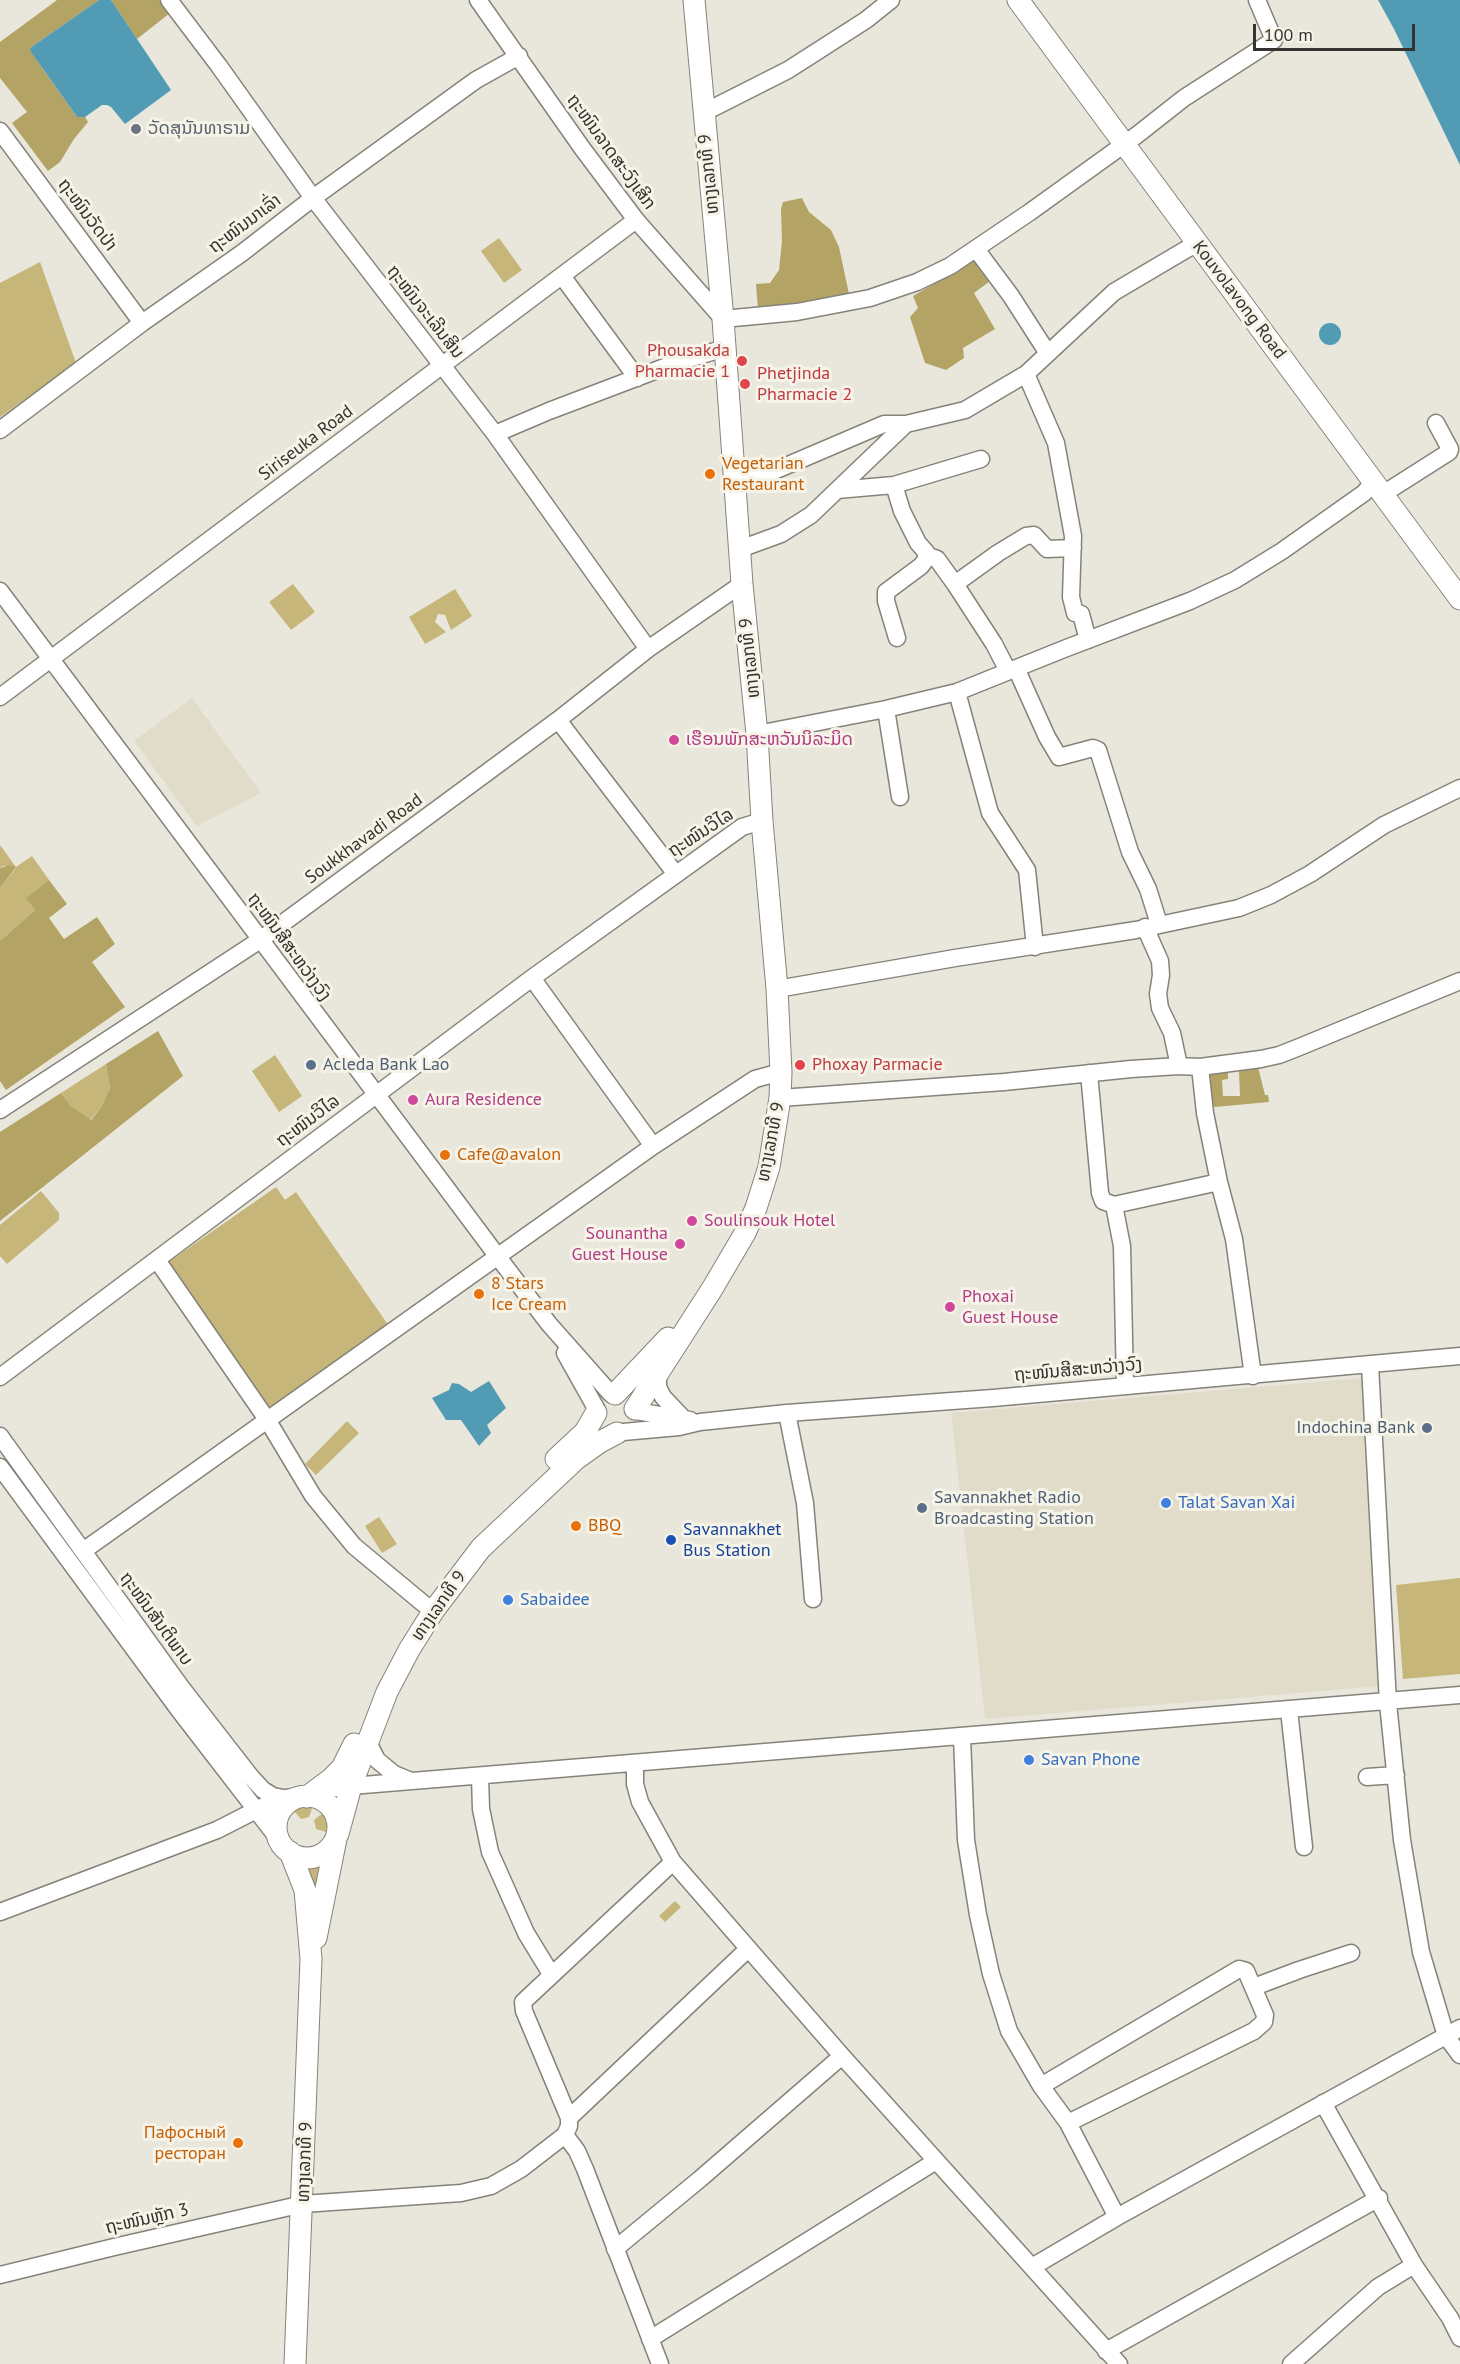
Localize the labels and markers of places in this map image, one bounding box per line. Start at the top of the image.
place label: ວັດສຸນັນທາຣາມ [148,118,250,140]
marker: ວັດສຸນັນທາຣາມ [129,122,143,136]
place label: Phousakda Pharmacie 1 [635,340,730,382]
marker: Phousakda Pharmacie 1 [735,354,749,368]
place label: Phetjinda Pharmacie 2 [757,363,852,406]
marker: Phetjinda Pharmacie 2 [738,377,752,391]
place label: Vegetarian Restaurant [722,453,804,496]
marker: Vegetarian Restaurant [703,467,717,481]
place label: ເຮືອນພັກສະຫວັນນິລະມິດ [686,729,853,751]
marker: ເຮືອນພັກສະຫວັນນິລະມິດ [667,733,681,747]
place label: Acleda Bank Lao [323,1054,449,1076]
place label: Phoxay Parmacie [812,1054,943,1076]
marker: Acleda Bank Lao [304,1058,318,1072]
marker: Phoxay Parmacie [793,1058,807,1072]
place label: Aura Residence [425,1089,542,1111]
marker: Aura Residence [406,1093,420,1107]
place label: Cafe@avalon [457,1144,561,1166]
marker: Cafe@avalon [438,1148,452,1162]
place label: Soulinsouk Hotel [704,1210,835,1232]
marker: Soulinsouk Hotel [685,1214,699,1228]
place label: Sounantha Guest House [571,1223,668,1266]
marker: Sounantha Guest House [673,1237,687,1251]
place label: 8 Stars Ice Cream [491,1273,567,1316]
place label: Phoxai Guest House [962,1286,1059,1328]
marker: 8 Stars Ice Cream [472,1287,486,1301]
marker: Phoxai Guest House [943,1300,957,1314]
place label: Indochina Bank [1296,1417,1415,1439]
marker: Indochina Bank [1420,1421,1434,1435]
place label: Savannakhet Radio Broadcasting Station [934,1487,1094,1530]
place label: Talat Savan Xai [1178,1492,1295,1514]
marker: Talat Savan Xai [1159,1496,1173,1510]
marker: Savannakhet Radio Broadcasting Station [915,1501,929,1515]
place label: BBQ [588,1515,621,1537]
marker: BBQ [569,1519,583,1533]
place label: Savannakhet Bus Station [683,1519,781,1562]
marker: Savannakhet Bus Station [664,1533,678,1547]
place label: Sabaidee [520,1589,590,1611]
marker: Sabaidee [501,1593,515,1607]
place label: Savan Phone [1041,1749,1140,1771]
marker: Savan Phone [1022,1753,1036,1767]
place label: Пафосный ресторан [144,2122,226,2164]
marker: Пафосный ресторан [231,2136,245,2150]

